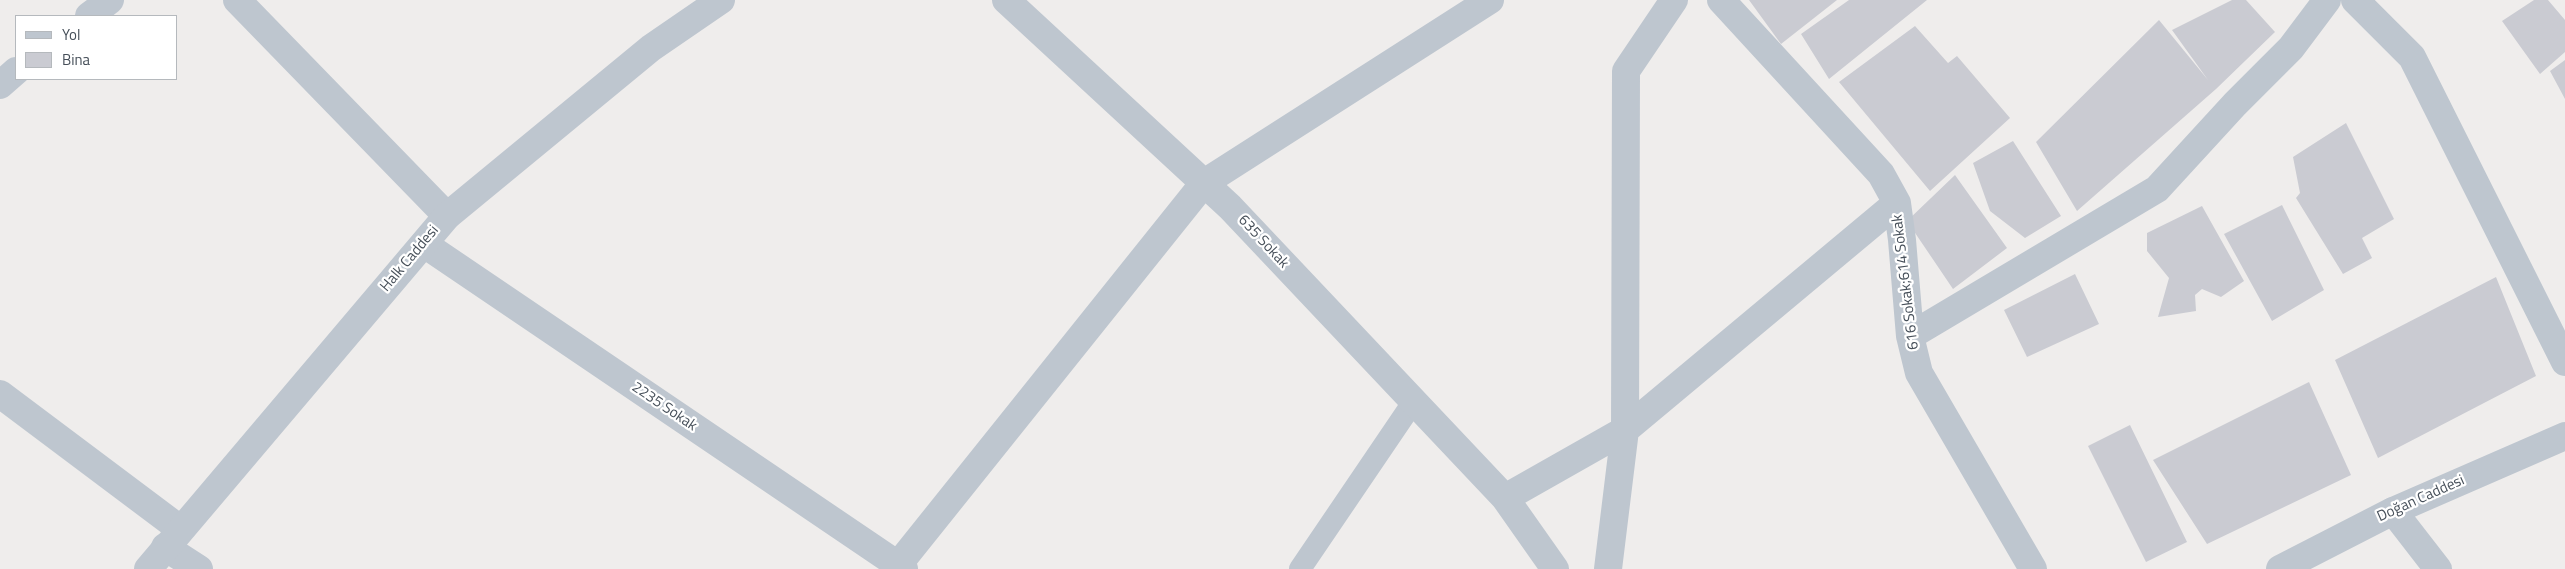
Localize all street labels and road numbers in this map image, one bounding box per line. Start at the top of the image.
street label: 635 Sokak [1234,212,1292,272]
street label: 616 Sokak;614 Sokak [1889,213,1923,351]
street label: Halk Caddesi [377,222,443,296]
street label: 2235 Sokak [628,379,700,435]
street label: Doğan Caddesi [2375,472,2467,526]

